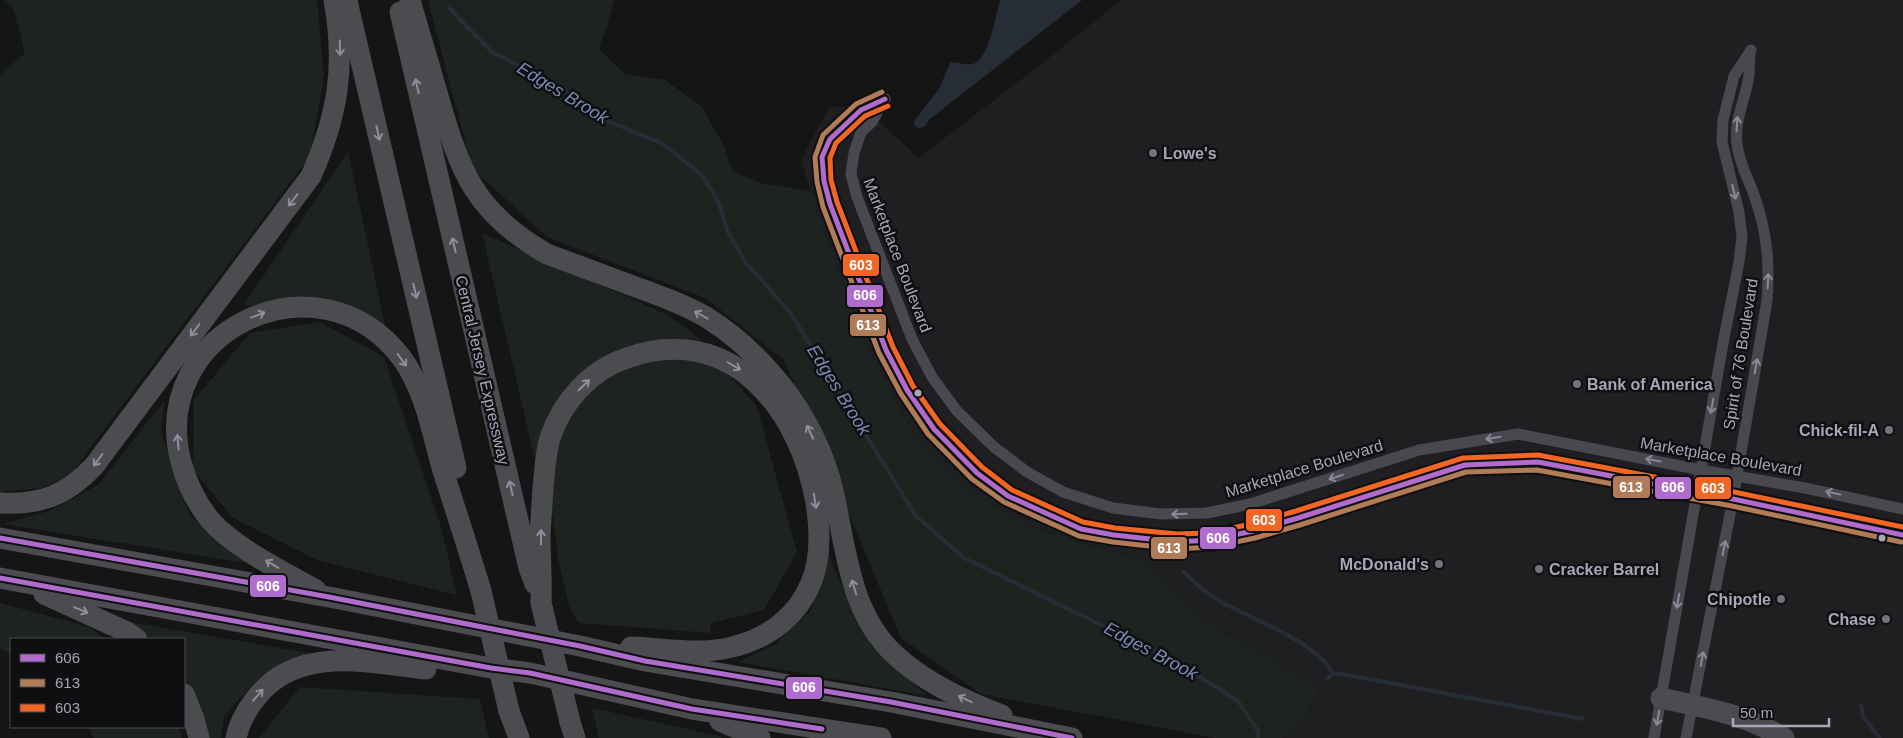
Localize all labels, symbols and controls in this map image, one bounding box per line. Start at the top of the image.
one-way arrow [335,40,344,56]
water label: Edges Brook [514,58,613,129]
one-way arrow [412,79,421,95]
one-way arrow [1733,116,1742,132]
one-way arrow [374,124,383,140]
place label: Lowe's [1163,145,1217,162]
marker: Lowe's [1147,147,1159,159]
street label: Marketplace Boulevard [860,176,935,335]
one-way arrow [1730,184,1740,200]
one-way arrow [287,193,298,206]
one-way arrow [449,237,458,253]
line badge: 603 [842,253,880,277]
text: 603 [849,257,873,273]
street label: Central Jersey Expressway [452,274,513,466]
one-way arrow [1763,274,1773,290]
street label: Spirit of 76 Boulevard [1720,277,1761,431]
one-way arrow [411,282,420,298]
line badge: 606 [846,284,884,308]
text: 606 [853,287,877,303]
one-way arrow [250,310,266,319]
one-way arrow [693,310,708,320]
line badge: 613 [849,313,887,337]
text: 613 [856,317,880,333]
one-way arrow [190,323,200,337]
water label: Edges Brook [803,341,875,440]
one-way arrow [397,353,407,367]
one-way arrow [1751,359,1761,375]
one-way arrow [726,361,741,371]
place label: Bank of America [1587,376,1713,393]
marker: Bank of America [1571,378,1583,390]
one-way arrow [577,379,590,391]
unlabelled marker [913,388,923,398]
one-way arrow [1707,397,1716,413]
place label: Chick-fil-A [1799,422,1879,439]
one-way arrow [805,424,815,439]
marker: Chick-fil-A [1883,424,1895,436]
one-way arrow [1486,433,1502,443]
one-way arrow [173,434,182,450]
street label: Marketplace Boulevard [1639,434,1803,479]
street label: Marketplace Boulevard [1223,436,1385,501]
one-way arrow [93,453,103,467]
one-way arrow [1645,455,1661,465]
one-way arrow [1328,472,1344,482]
line badge: 613 [1612,475,1651,499]
line badge: 606 [1654,476,1692,500]
line badge: 603 [1694,476,1732,500]
text: 613 [1619,479,1643,495]
text: 606 [1661,479,1685,495]
text: 603 [1701,480,1725,496]
one-way arrow [506,481,515,497]
one-way arrow [1825,488,1841,498]
one-way arrow [811,492,821,508]
line badge: 603 [1245,508,1283,532]
one-way arrow [1171,509,1187,518]
text: 603 [1252,512,1276,528]
line badge: 606 [1199,526,1237,550]
one-way arrow [536,529,546,545]
text: 606 [1206,530,1230,546]
unlabelled marker [1877,533,1887,543]
line badge: 613 [1150,536,1188,560]
text: 613 [1157,540,1181,556]
one-way arrow [1719,540,1729,556]
place label: McDonald's [1340,556,1429,573]
marker: McDonald's [1433,558,1445,570]
one-way arrow [266,559,280,569]
place label: Cracker Barrel [1549,561,1659,578]
marker: Cracker Barrel [1533,563,1545,575]
line badge: 606 [249,574,287,598]
text: 606 [256,578,280,594]
one-way arrow [849,580,859,596]
place label: Chipotle [1707,591,1771,608]
one-way arrow [1673,592,1683,608]
marker: Chipotle [1775,593,1787,605]
one-way arrow [73,606,88,616]
place label: Chase [1828,611,1876,628]
marker: Chase [1880,613,1892,625]
water label: Edges Brook [1101,618,1202,684]
legend [10,638,185,728]
text: 606 [55,649,80,666]
one-way arrow [1697,651,1707,667]
text: 613 [55,674,80,691]
line badge: 606 [785,676,823,700]
text: 606 [792,679,816,695]
one-way arrow [253,689,264,702]
one-way arrow [958,694,973,703]
scale bar [1733,696,1829,728]
text: 603 [55,699,80,716]
text: 50 m [1740,704,1773,721]
one-way arrow [1652,710,1662,726]

